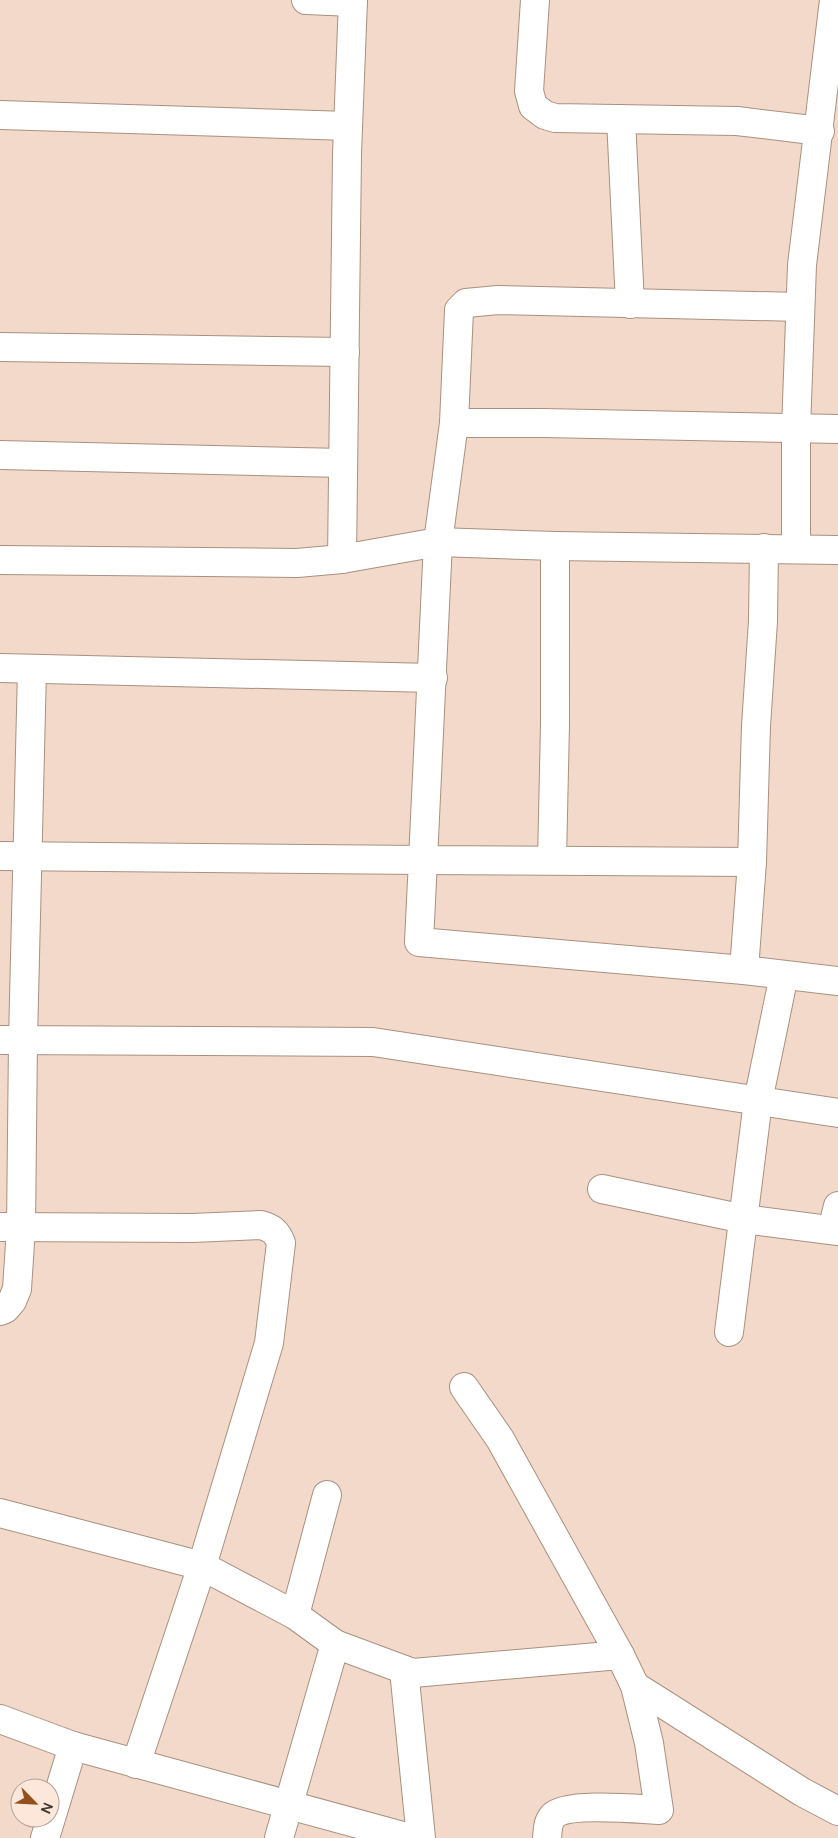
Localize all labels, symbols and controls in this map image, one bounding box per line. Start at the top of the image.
north arrow [10,1778,60,1828]
text: N [37,1800,57,1817]

